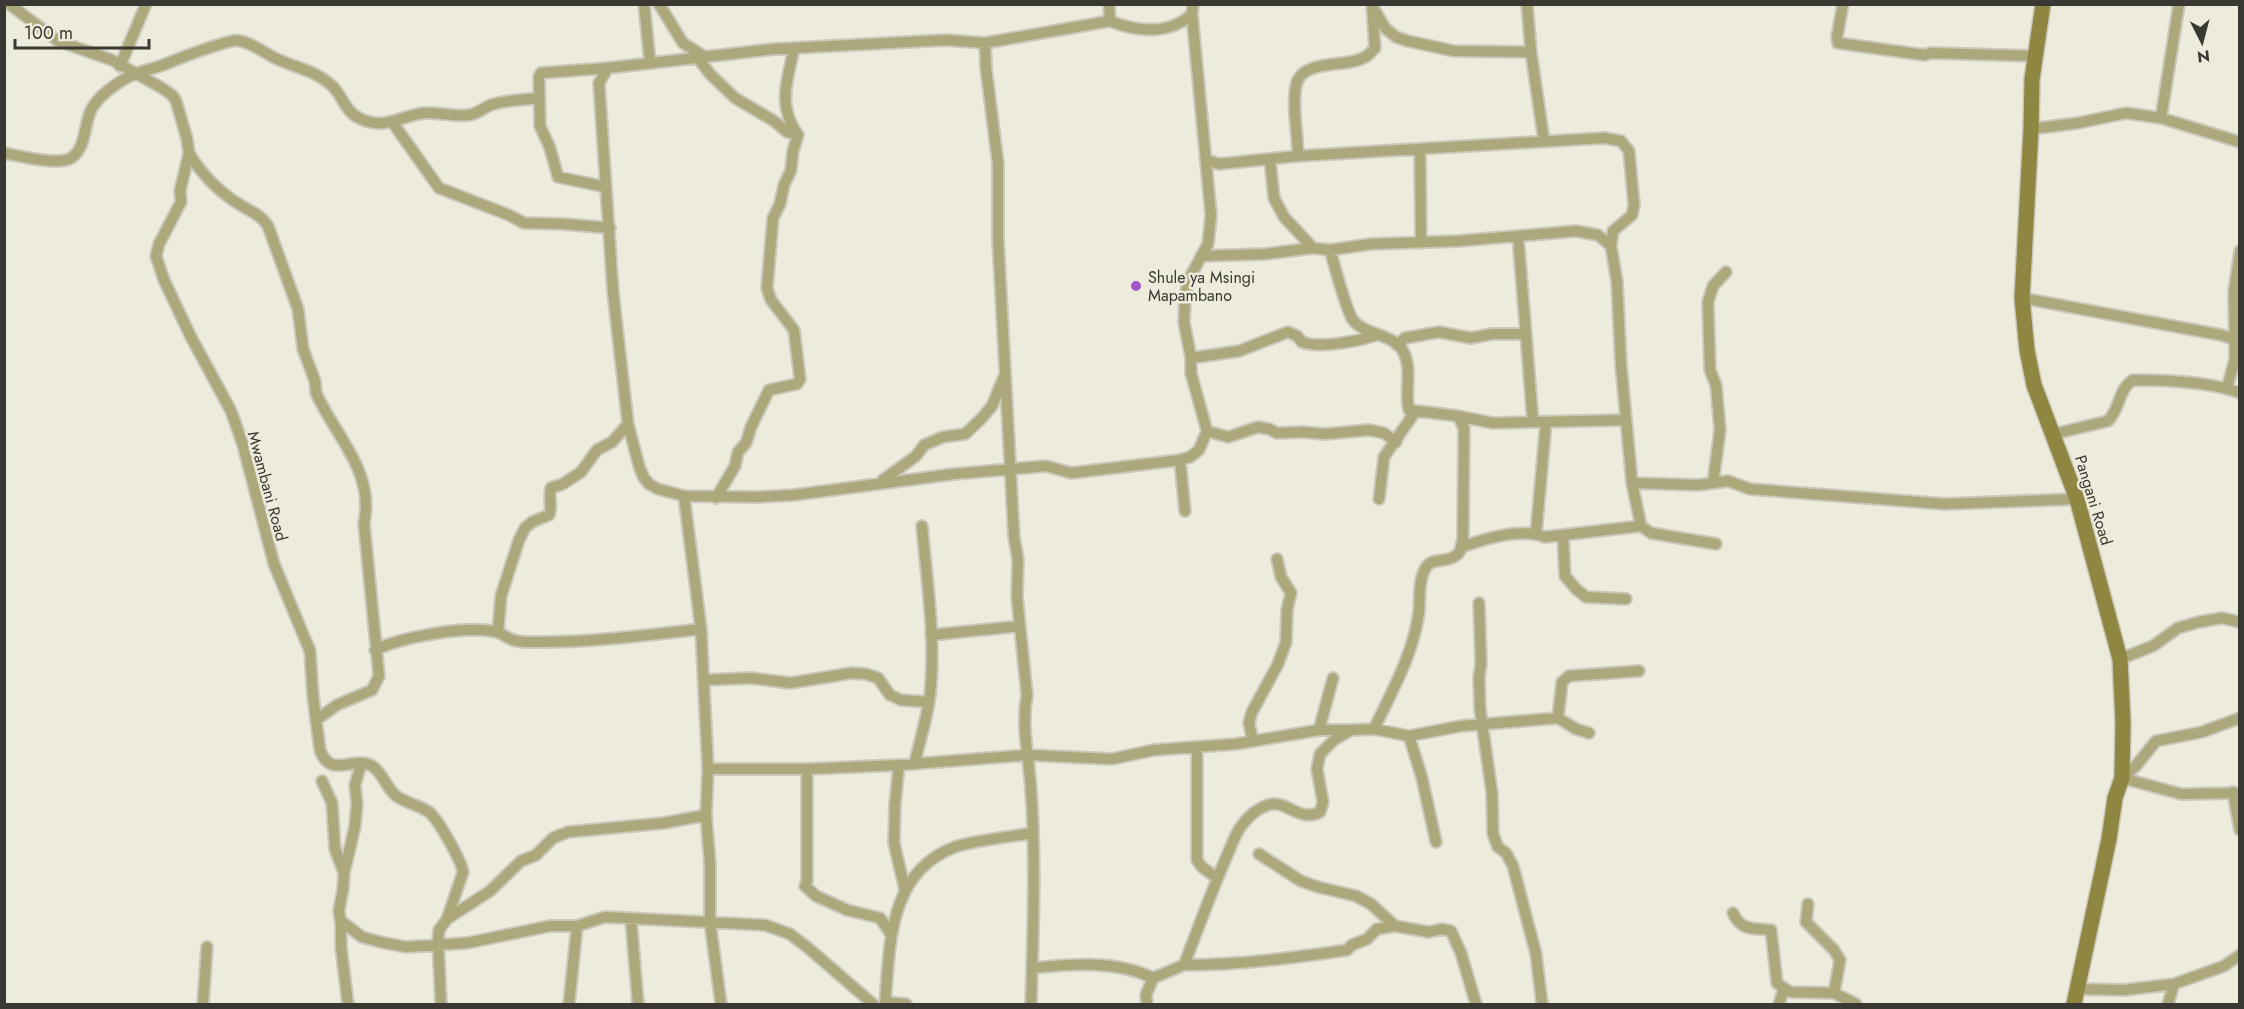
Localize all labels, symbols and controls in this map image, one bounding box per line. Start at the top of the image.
scale bar [15,12,148,50]
north arrow [2172,12,2232,72]
text: 100 m [24,20,73,46]
text: N [2196,44,2211,69]
place label: Shule ya Msingi Mapambano [1148,266,1255,307]
marker: Shule ya Msingi Mapambano [1129,279,1143,293]
street label: Mwambani Road [242,429,293,544]
street label: Pangani Road [2069,452,2118,548]

